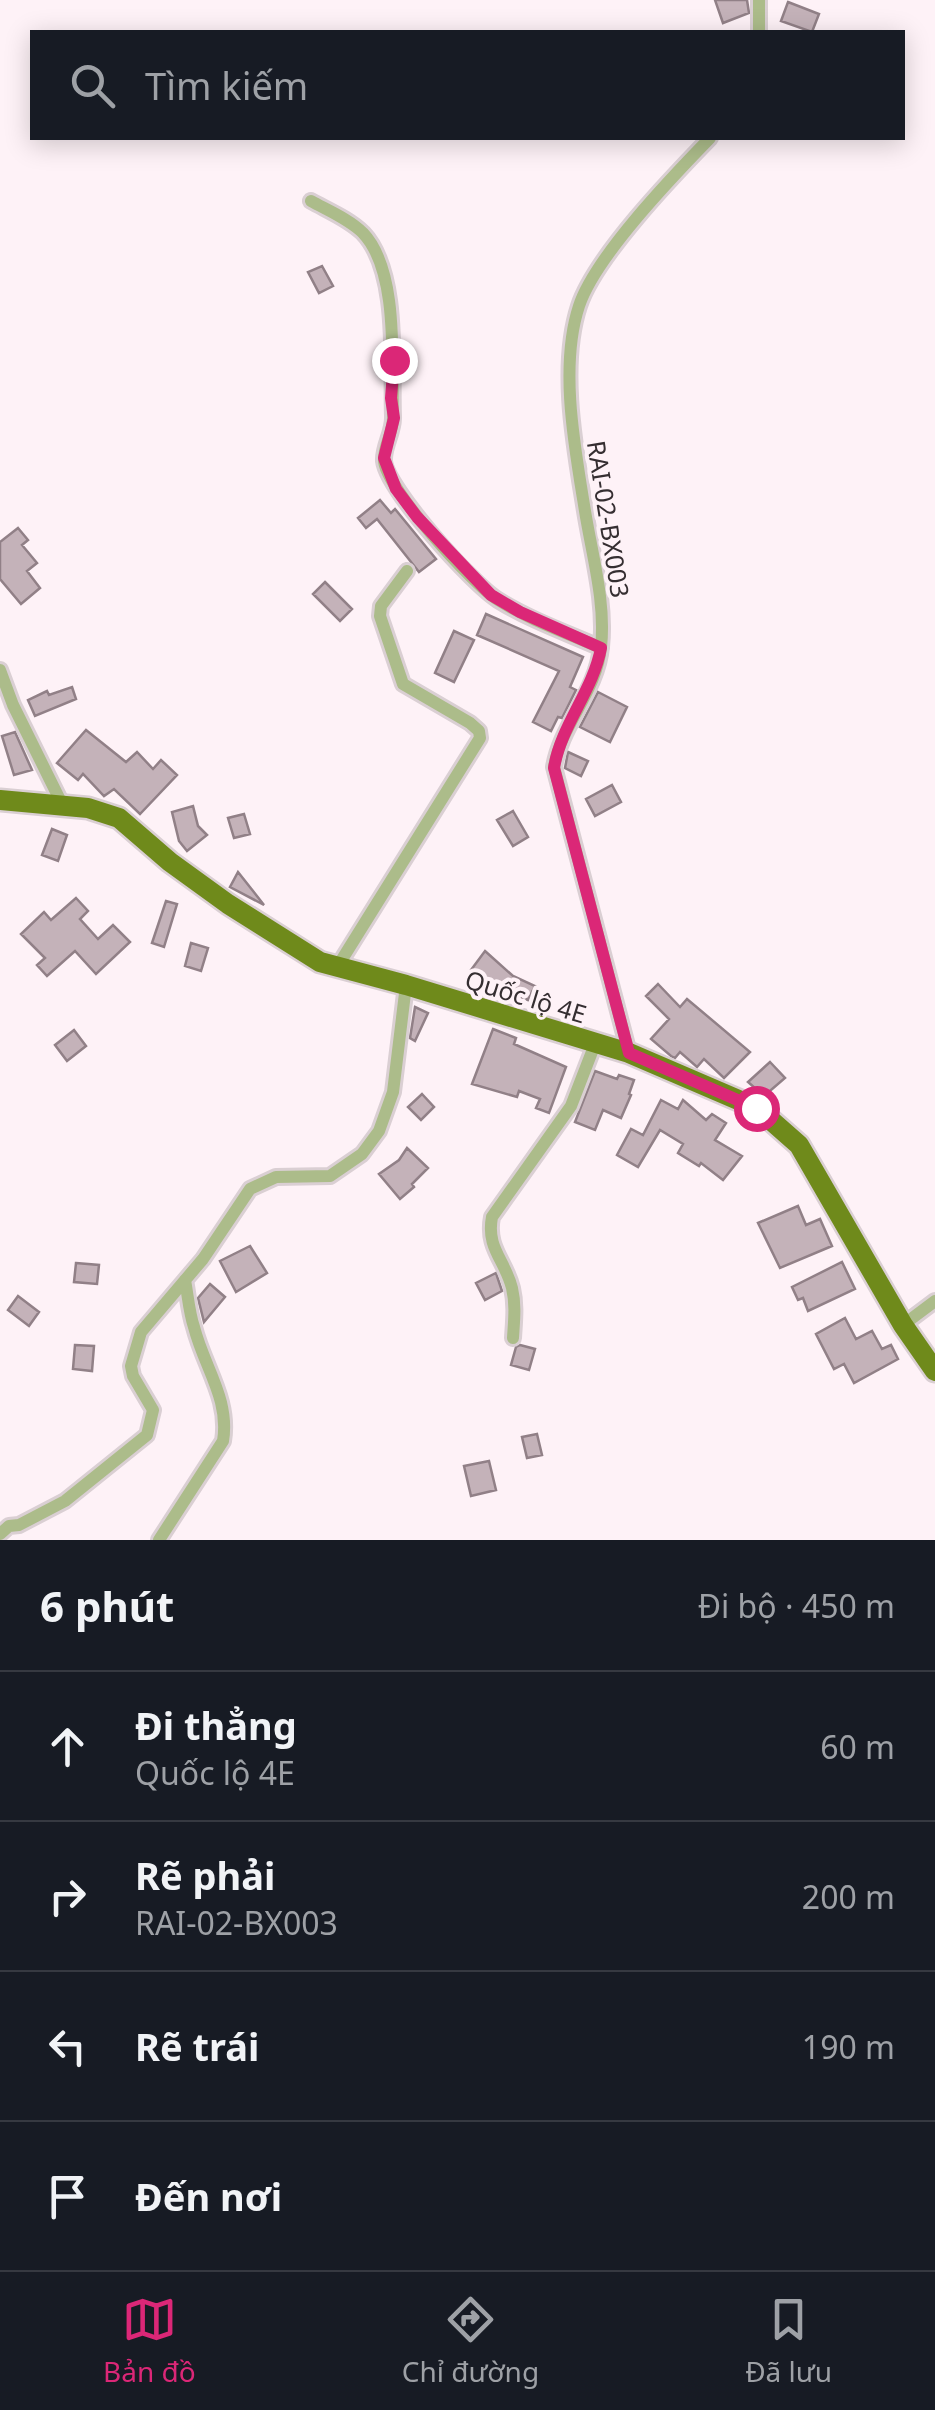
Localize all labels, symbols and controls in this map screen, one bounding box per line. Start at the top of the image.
search box [30,30,905,140]
icon: search [65,58,120,113]
text: Tìm kiếm [145,59,308,111]
route end [372,338,418,384]
street label: RAI-02-BX003 [580,438,638,600]
street label: Quốc lộ 4E [461,961,591,1031]
route start [734,1086,780,1132]
text: 6 phút [40,1577,174,1634]
text: Đi bộ · 450 m [698,1584,895,1627]
text: Đi thẳng [135,1699,297,1751]
icon: ahead [40,1719,95,1774]
text: 60 m [820,1725,895,1768]
text: Quốc lộ 4E [135,1751,295,1794]
text: Rẽ phải [135,1849,275,1901]
icon: right [40,1869,95,1924]
text: 200 m [802,1875,895,1918]
text: RAI-02-BX003 [135,1901,338,1944]
icon: left [40,2019,95,2074]
text: Rẽ trái [135,2020,259,2072]
text: 190 m [802,2025,895,2068]
icon: arrive [40,2169,95,2224]
text: Đến nơi [135,2170,282,2222]
tab: Bản đồ [103,2292,196,2390]
tab: Chỉ đường [402,2292,539,2390]
tab: Đã lưu [745,2292,832,2390]

